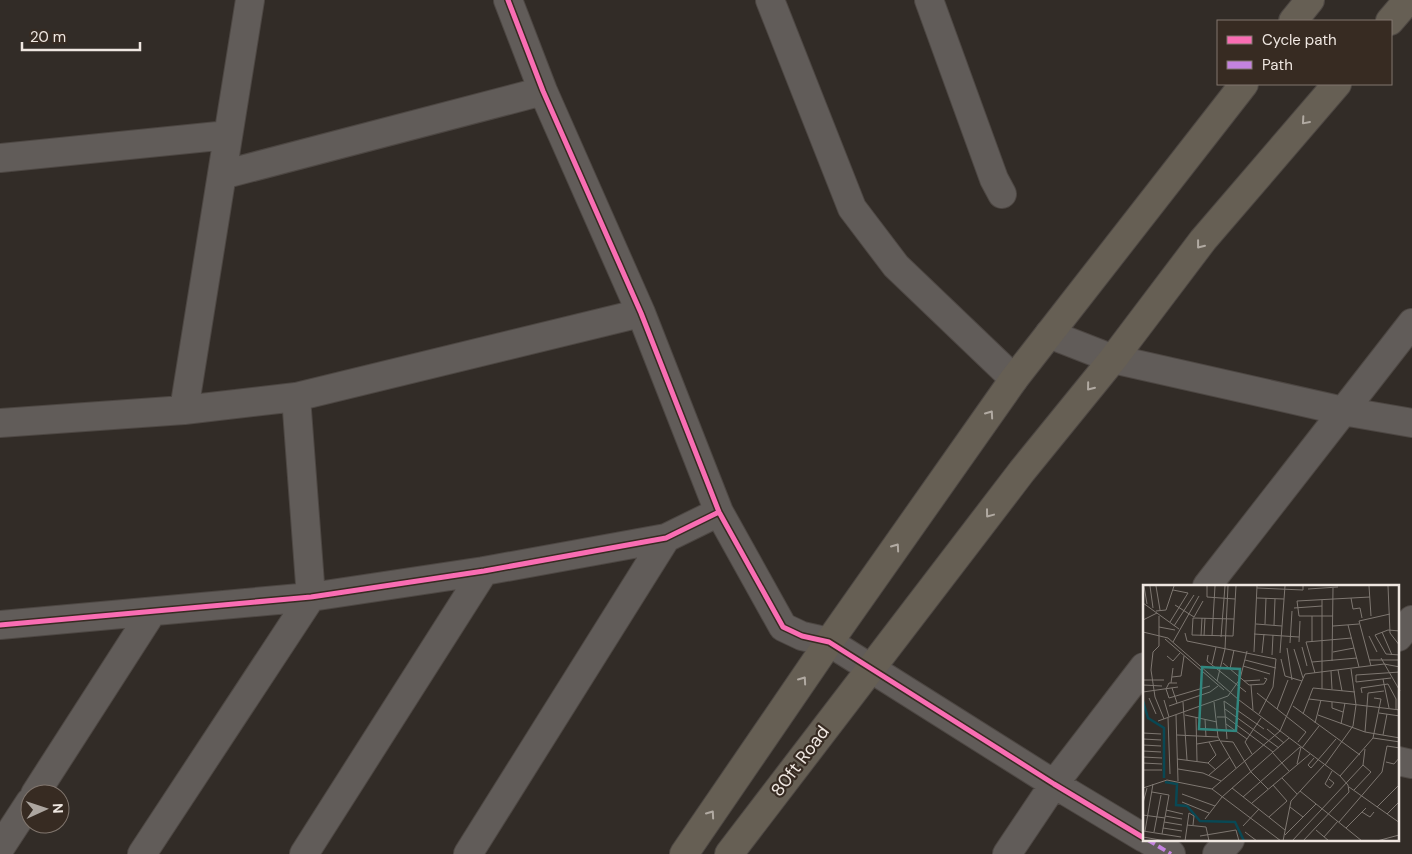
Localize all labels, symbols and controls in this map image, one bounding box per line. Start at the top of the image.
scale bar [22,20,140,52]
legend [1217,20,1392,85]
text: 20 m [30,27,66,47]
text: Cycle path [1262,30,1337,50]
text: Path [1262,55,1293,75]
one-way arrow [1302,115,1311,124]
one-way arrow [1197,239,1206,248]
one-way arrow [1087,381,1095,390]
one-way arrow [984,410,993,420]
one-way arrow [986,508,995,518]
one-way arrow [890,543,899,553]
inset map [1143,585,1400,842]
one-way arrow [797,676,806,686]
street label: 80ft Road [765,721,835,801]
north arrow [20,784,70,834]
text: N [49,803,67,814]
one-way arrow [705,810,714,820]

